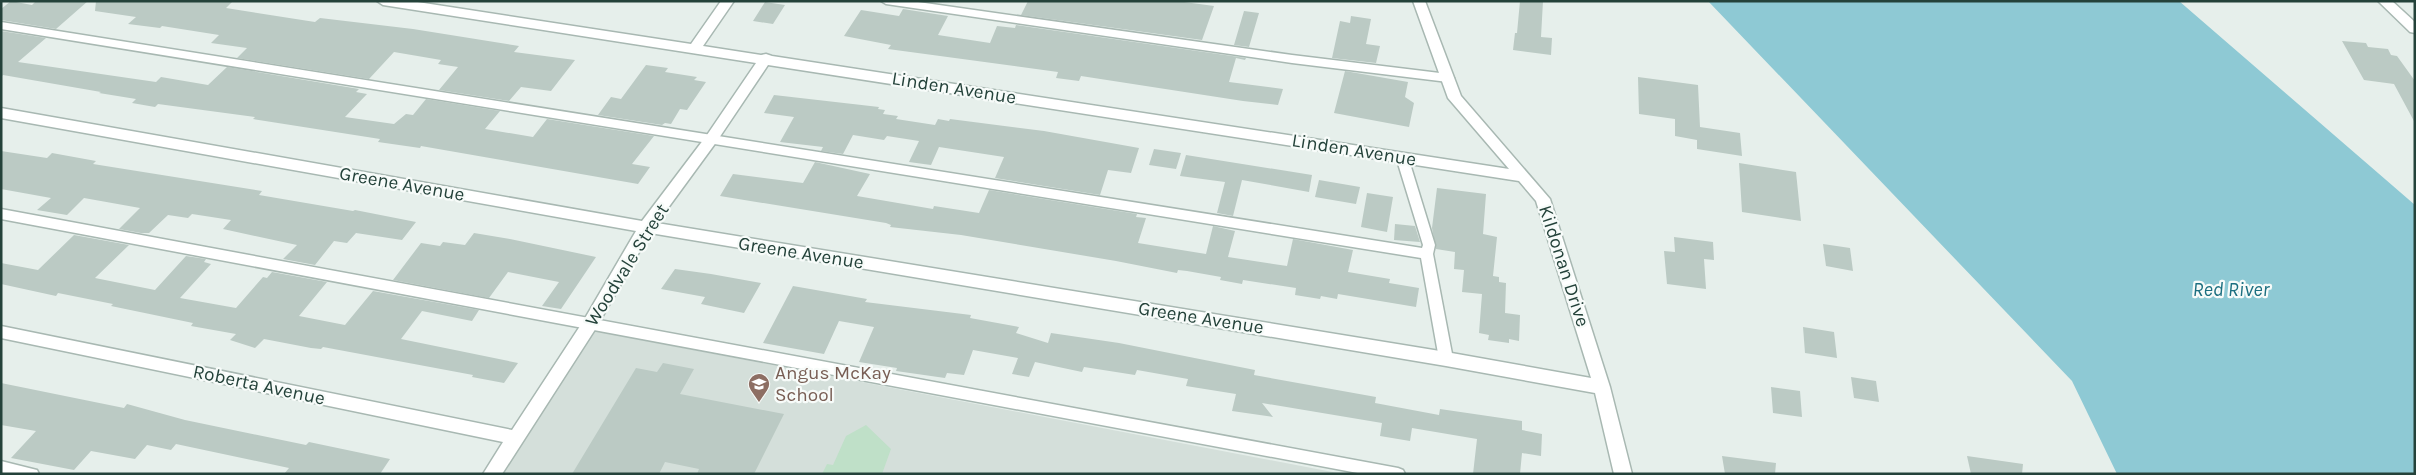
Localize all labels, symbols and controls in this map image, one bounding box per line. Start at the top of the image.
street label: Linden Avenue [890,67,1018,109]
street label: Linden Avenue [1290,129,1418,171]
street label: Greene Avenue [338,162,466,206]
street label: Woodvale Street [581,200,673,330]
street label: Kildonan Drive [1534,202,1594,330]
street label: Greene Avenue [737,232,865,274]
water label: Red River [2193,278,2271,301]
street label: Greene Avenue [1137,297,1265,339]
street label: Roberta Avenue [191,360,327,410]
place label: Angus McKay School [775,362,891,406]
school or university icon: Angus McKay School [747,372,771,403]

